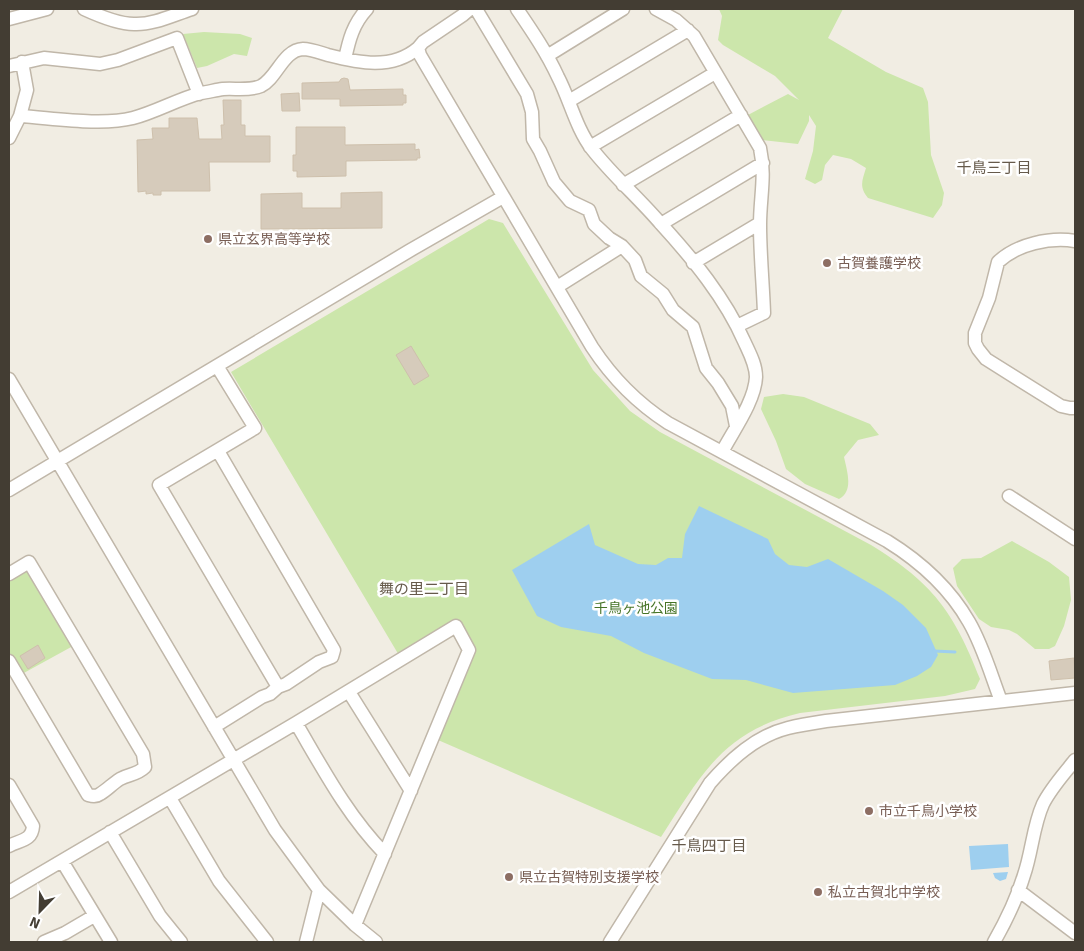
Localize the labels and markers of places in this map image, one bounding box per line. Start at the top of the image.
place label: 県立玄界高等学校 [218,231,330,248]
marker: 県立玄界高等学校 [202,233,214,245]
place label: 古賀養護学校 [837,255,921,272]
marker: 古賀養護学校 [821,257,833,269]
place label: 市立千鳥小学校 [879,803,977,820]
marker: 市立千鳥小学校 [863,805,875,817]
place label: 県立古賀特別支援学校 [519,869,659,886]
marker: 県立古賀特別支援学校 [503,871,515,883]
place label: 私立古賀北中学校 [828,884,940,901]
marker: 私立古賀北中学校 [812,886,824,898]

